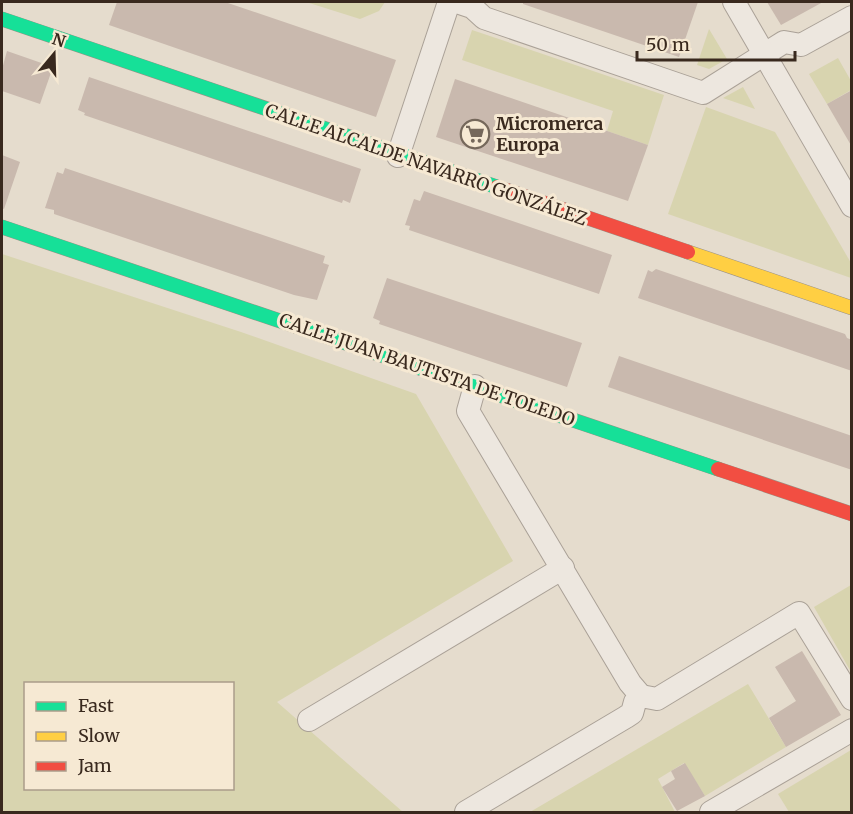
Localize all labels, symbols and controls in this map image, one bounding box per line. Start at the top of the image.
north arrow [24,24,84,84]
scale bar [637,24,794,62]
text: N [50,28,68,51]
text: 50 m [646,33,690,56]
street label: CALLE ALCALDE NAVARRO GONZÁLEZ [262,98,590,231]
place label: Micromerca Europa [496,112,603,156]
supermarket icon: Micromerca Europa [459,118,491,150]
street label: CALLE JUAN BAUTISTA DE TOLEDO [276,308,578,431]
legend [24,682,234,790]
text: Fast [78,694,114,717]
text: Slow [78,724,121,747]
text: Jam [77,754,112,777]

